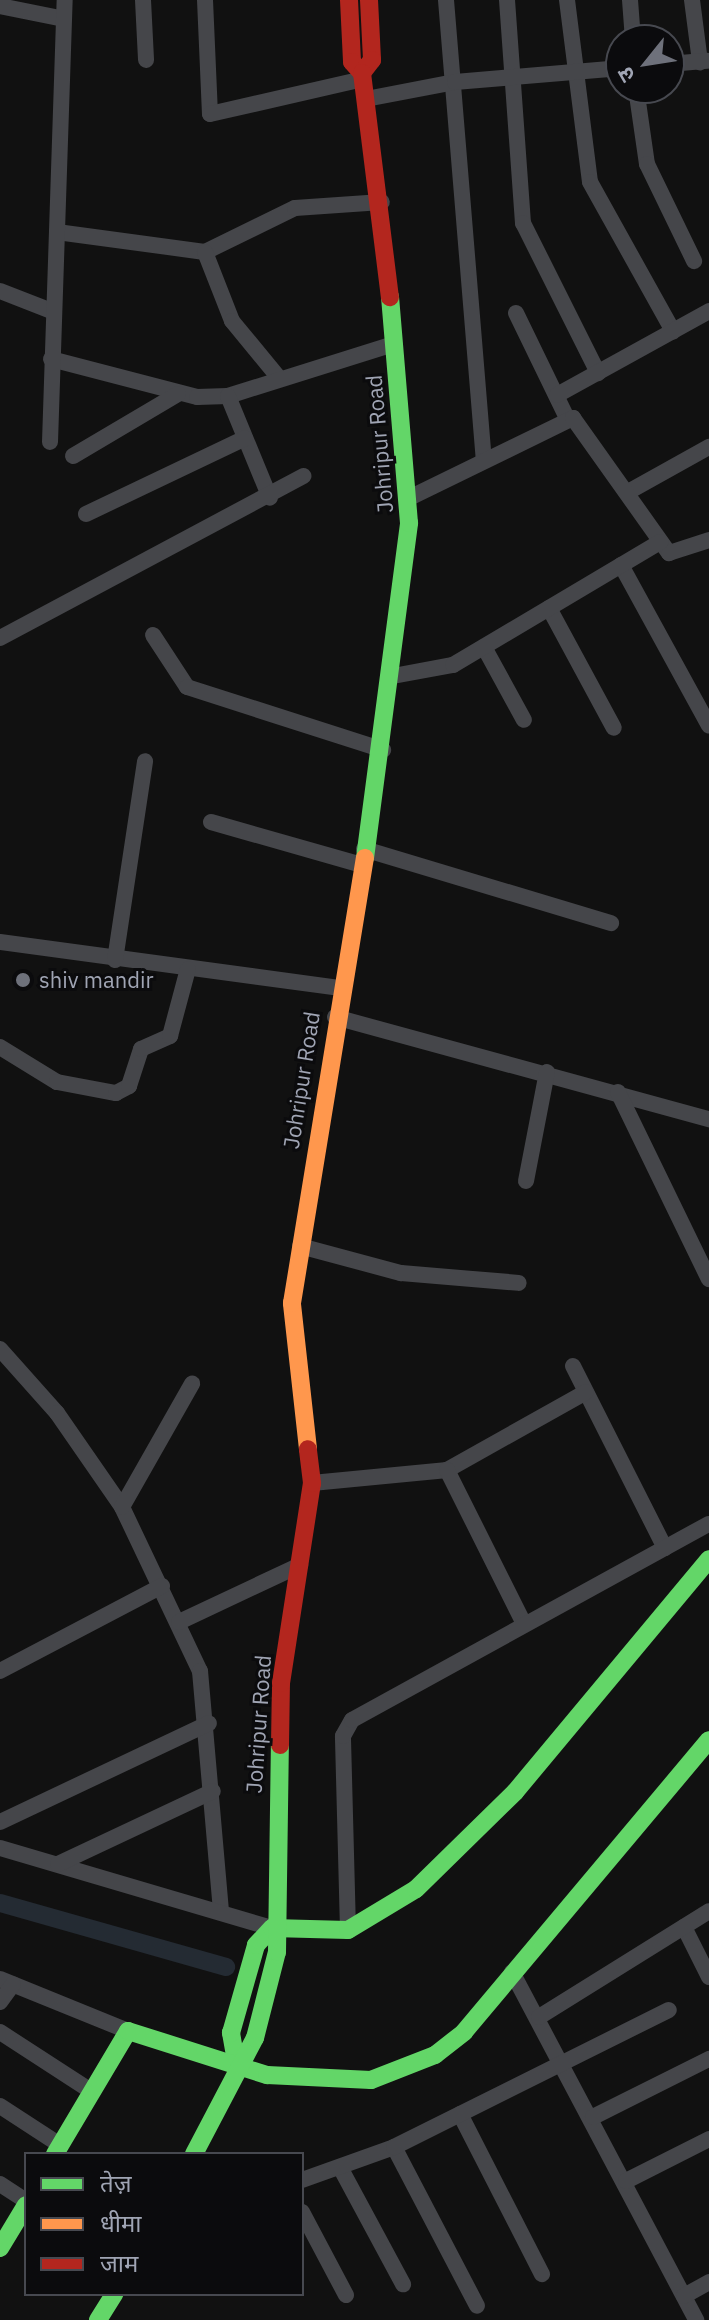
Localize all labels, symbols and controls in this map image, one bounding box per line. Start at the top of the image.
north arrow [605,24,685,104]
text: उ [610,62,641,88]
street label: Johripur Road [360,374,398,514]
place label: shiv mandir [39,967,154,993]
marker: shiv mandir [14,971,32,989]
street label: Johripur Road [277,1009,325,1151]
street label: Johripur Road [240,1654,276,1794]
legend [24,2152,304,2296]
text: तेज़ [100,2167,132,2199]
text: धीमा [100,2207,142,2239]
text: जाम [100,2247,138,2279]

